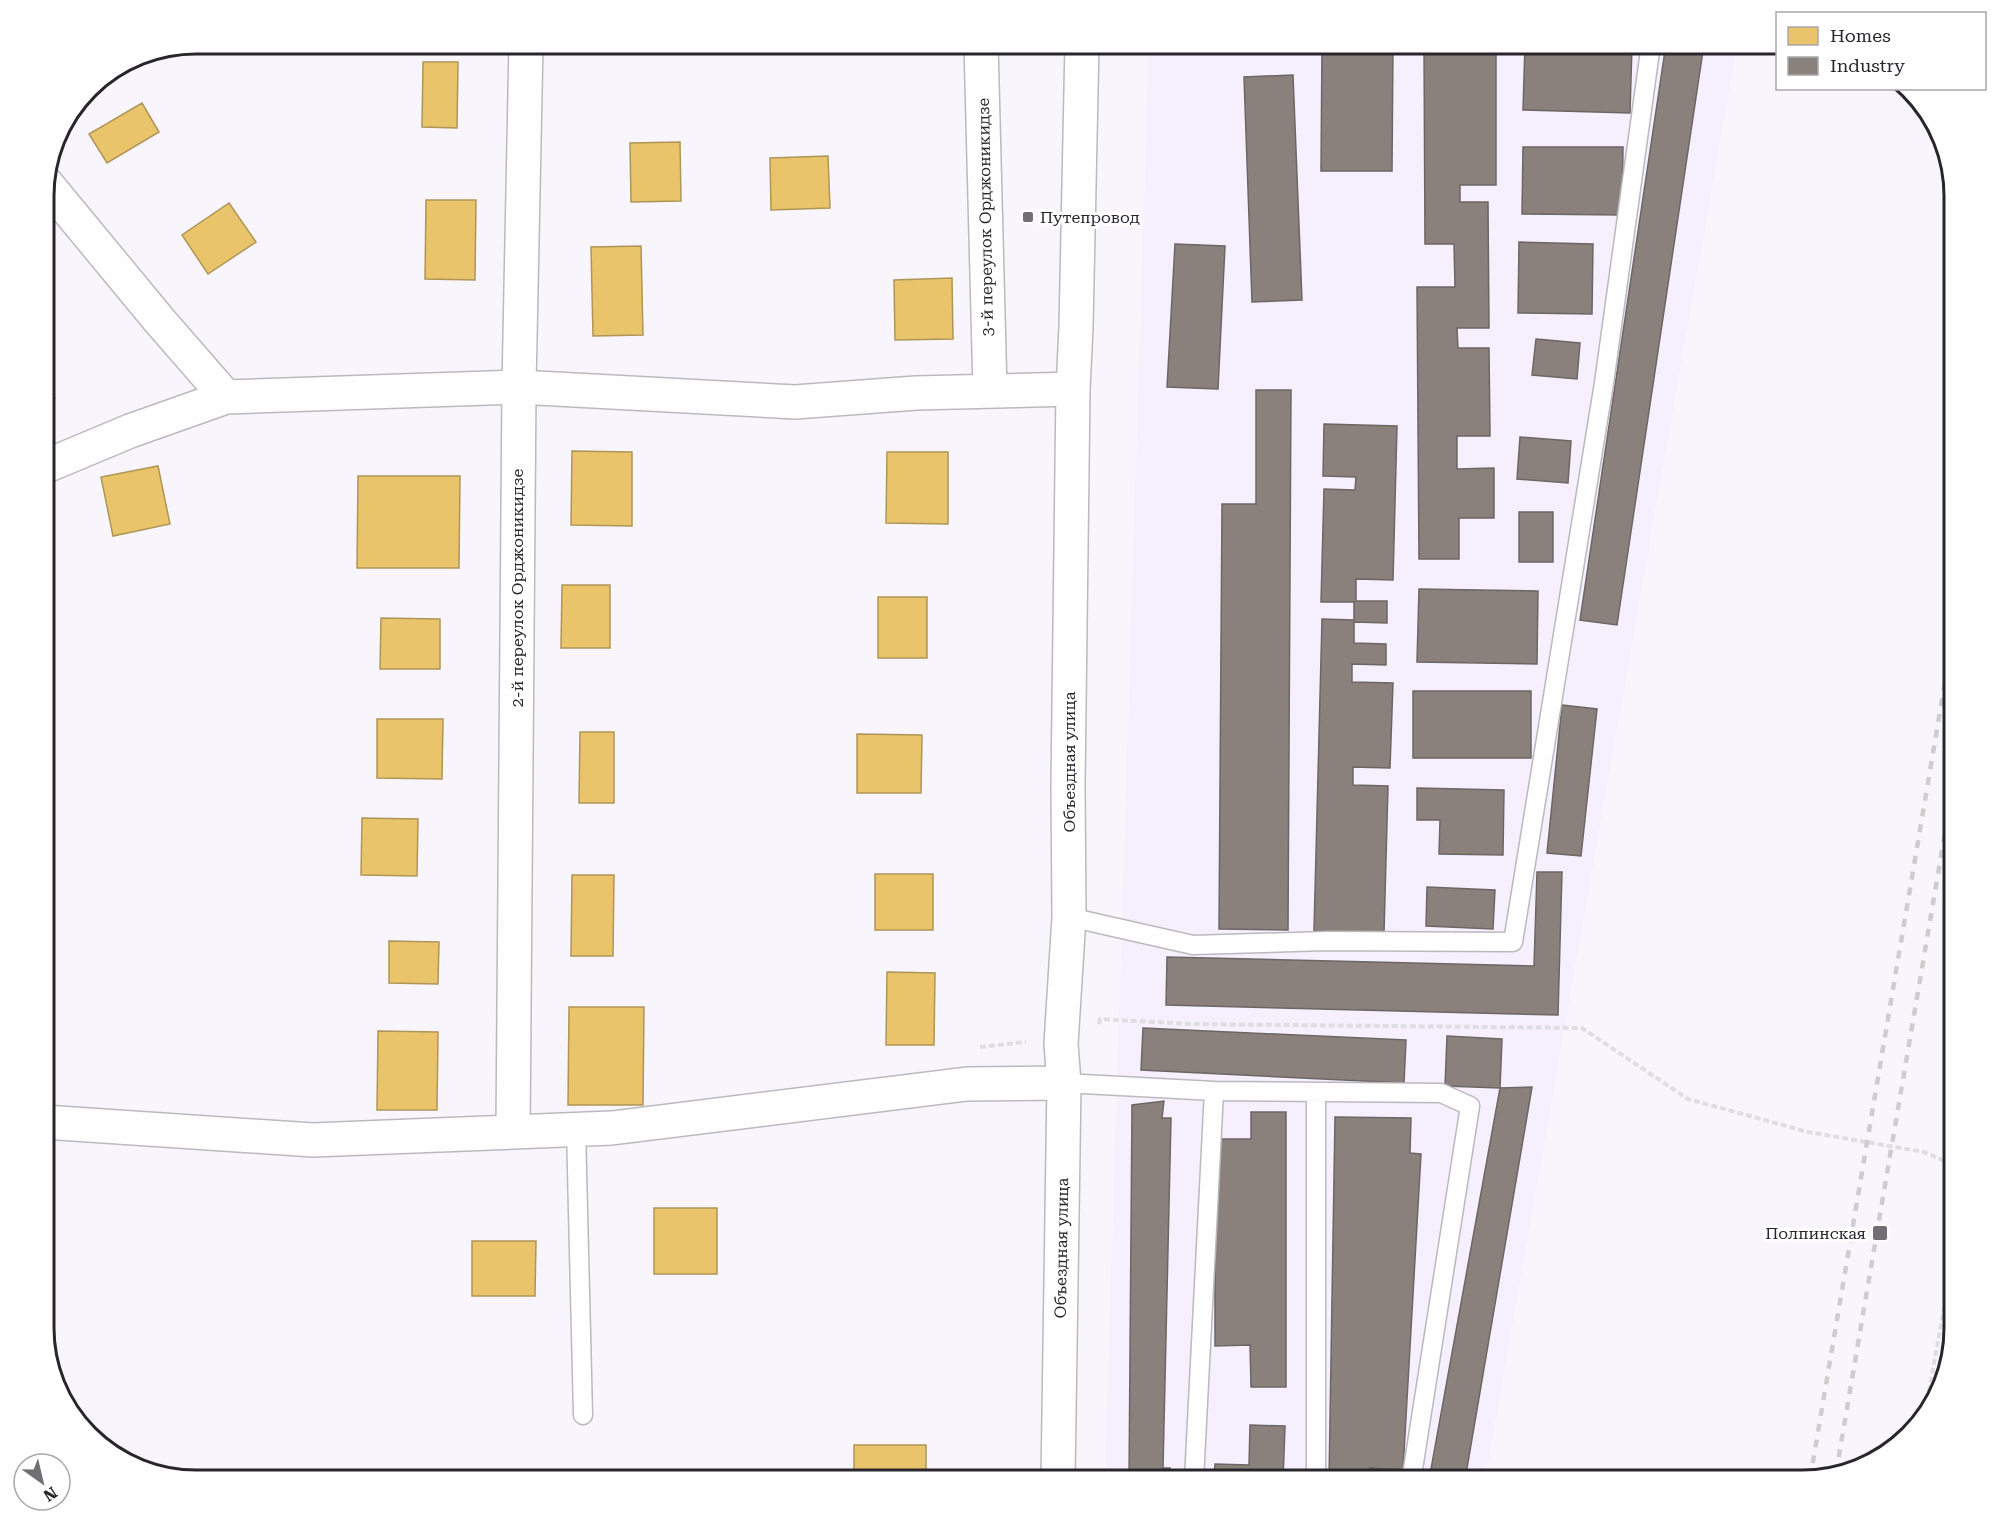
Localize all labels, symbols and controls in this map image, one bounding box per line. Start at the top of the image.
legend [1776,12,1986,90]
text: Homes [1830,25,1891,46]
text: Industry [1830,55,1905,76]
street label: 3-й переулок Орджоникидзе [974,97,997,336]
place label: Путепровод [1040,208,1140,227]
marker: Путепровод [1021,210,1035,224]
street label: 2-й переулок Орджоникидзе [508,469,527,707]
street label: Объездная улица [1060,691,1079,832]
street label: Объездная улица [1051,1177,1072,1319]
place label: Полпинская [1765,1224,1866,1243]
marker: Полпинская [1871,1224,1889,1242]
north arrow [12,1452,72,1512]
text: N [40,1483,61,1505]

